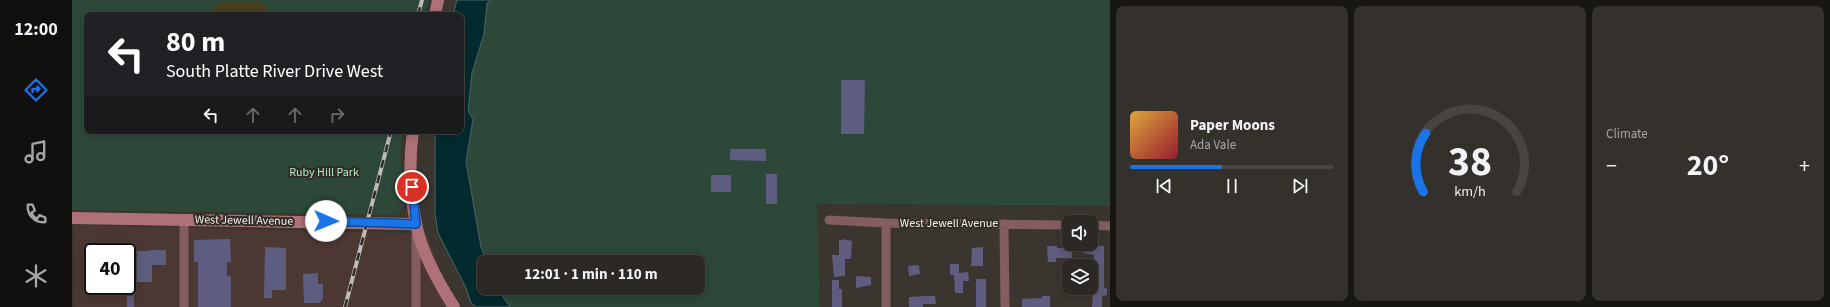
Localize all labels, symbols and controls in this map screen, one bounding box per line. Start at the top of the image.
text: 12:00 [14,17,58,42]
text: 80 m [166,22,225,62]
icon: left [100,28,152,80]
text: South Platte River Drive West [166,59,383,84]
icon: directions [22,76,50,104]
icon: left [200,104,222,126]
icon: ahead [242,104,264,126]
icon: ahead [284,104,306,126]
icon: right [326,104,348,126]
text: Paper Moons [1190,115,1275,136]
text: Climate [1606,125,1648,143]
text: 38 [1448,131,1492,191]
text: Ada Vale [1190,136,1236,154]
icon: music [22,138,50,166]
text: 20° [1687,144,1729,187]
text: − [1606,150,1617,182]
text: + [1799,150,1810,182]
park label: Ruby Hill Park [289,164,359,181]
pin [395,170,429,204]
icon: previous [1153,175,1175,197]
icon: pause [1221,175,1243,197]
icon: next [1289,175,1311,197]
icon: arrive [401,176,423,198]
text: km/h [1454,180,1486,201]
icon: phone [22,200,50,228]
position arrow [305,200,347,242]
street label: West Jewell Avenue [195,211,293,230]
street label: West Jewell Avenue [900,215,998,232]
map controls [1062,215,1098,295]
button: sound [1062,215,1098,251]
speed limit sign: 40 [84,243,136,295]
button: layers [1062,259,1098,295]
icon: climate [22,262,50,290]
text: 12:01 · 1 min · 110 m [524,264,658,285]

